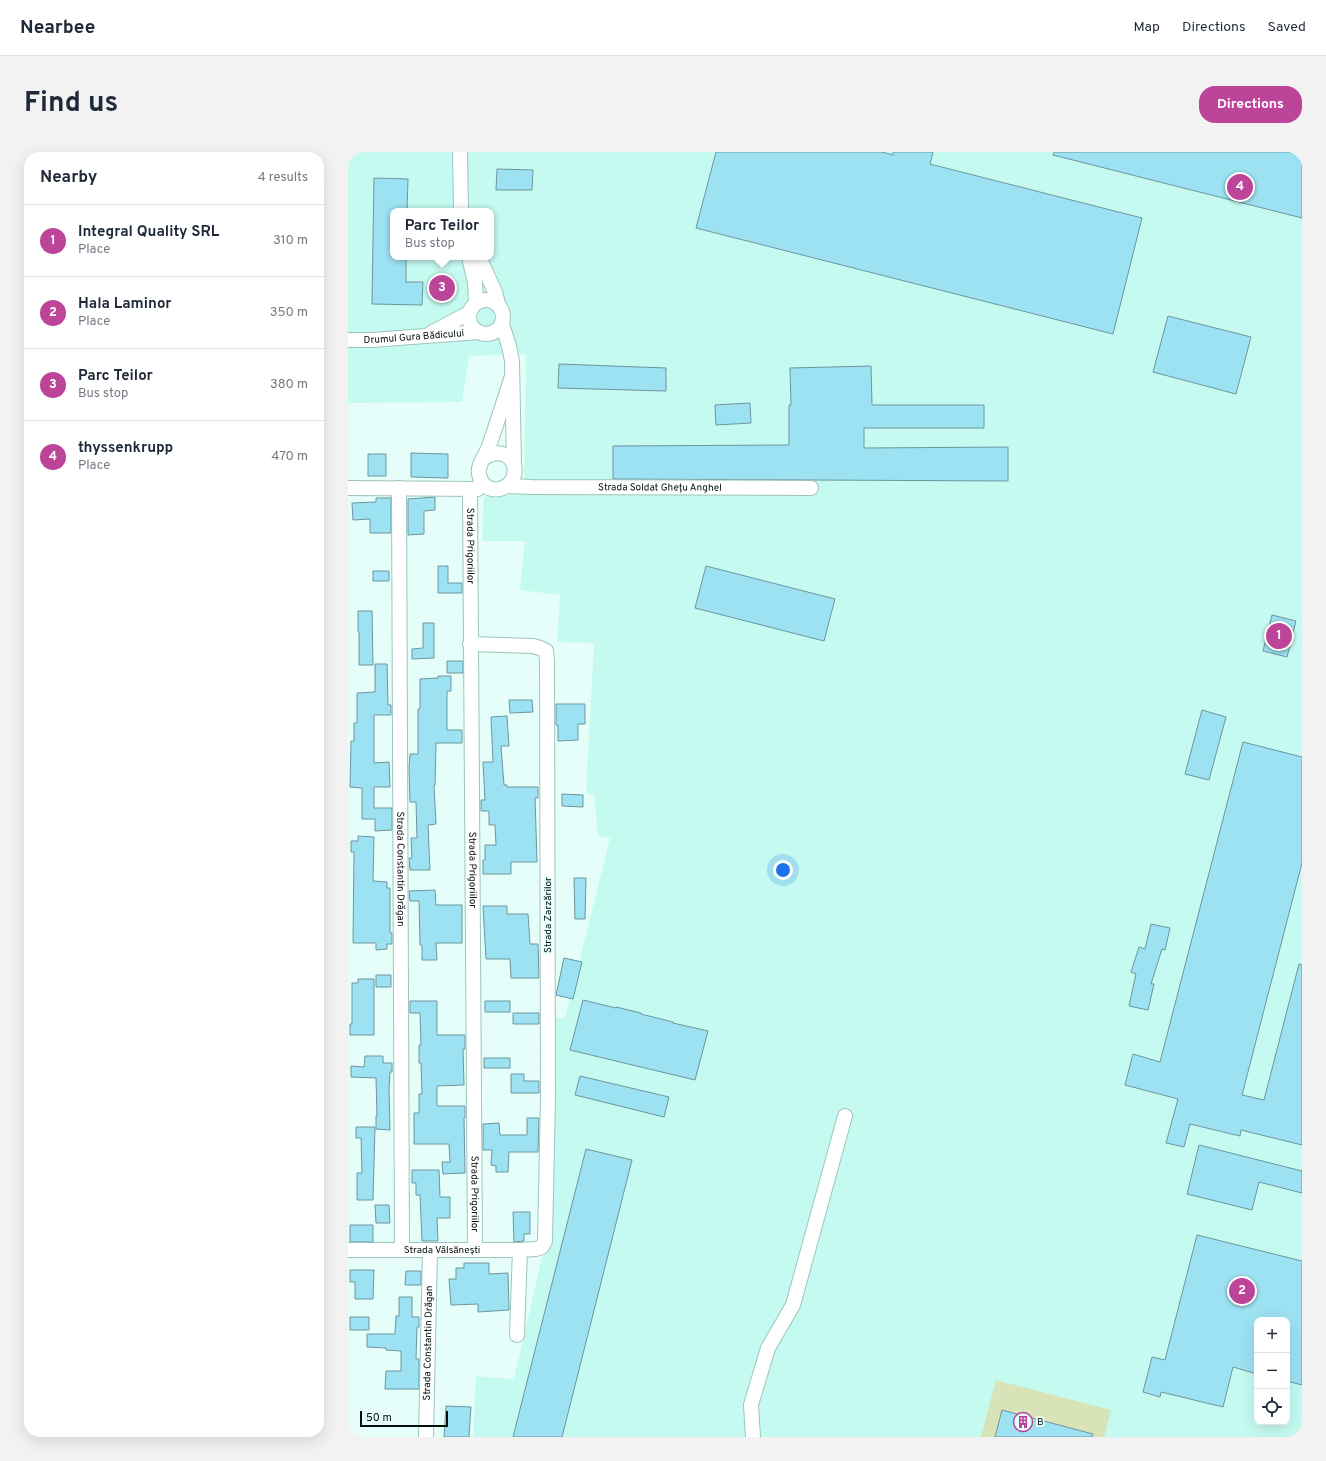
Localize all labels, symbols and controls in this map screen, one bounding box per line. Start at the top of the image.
text: Nearbee [20,16,95,40]
text: Map [1134,19,1160,36]
text: Directions [1182,19,1246,36]
text: Saved [1268,19,1306,36]
text: Find us [24,86,118,122]
button: Directions [1199,86,1302,123]
text: Nearby [40,167,97,189]
text: 4 results [258,170,308,186]
pin: 4 [1227,172,1253,202]
popup [390,208,494,260]
text: Parc Teilor [405,217,479,236]
text: Integral Quality SRL [78,223,219,242]
text: 1 [50,233,56,249]
text: 310 m [273,233,308,249]
text: Bus stop [405,236,455,252]
text: Place [78,242,110,258]
pin: 3 [429,273,455,303]
text: Hala Laminor [78,295,172,314]
text: 2 [49,305,57,321]
text: 350 m [270,305,308,321]
text: Place [78,314,110,330]
street label: Drumul Gura Bădicului [364,327,465,347]
text: Parc Teilor [78,367,153,386]
text: 3 [49,377,57,393]
text: 380 m [270,377,308,393]
text: Bus stop [78,386,128,402]
text: thyssenkrupp [78,439,173,458]
text: 4 [49,449,57,465]
text: 470 m [271,449,308,465]
text: Place [78,458,110,474]
street label: Strada Soldat Ghețu Anghel [598,481,722,494]
street label: Strada Prigoriilor [464,508,477,584]
pin: 1 [1266,621,1292,651]
street label: Strada Constantin Drăgan [394,811,407,927]
street label: Strada Prigoriilor [466,832,479,908]
your location [773,860,793,880]
street label: Strada Zarzărilor [542,877,555,953]
street label: Strada Prigoriilor [468,1156,481,1232]
street label: Strada Vâlsănești [404,1244,480,1257]
pin: 2 [1229,1276,1255,1306]
street label: Strada Constantin Drăgan [420,1285,436,1401]
map controls [1254,1317,1290,1425]
button: + [1254,1317,1290,1353]
button: − [1254,1353,1290,1389]
button: locate [1254,1389,1290,1425]
scale bar [360,1409,448,1428]
text: 50 m [366,1411,392,1425]
building icon: B [1012,1411,1034,1433]
place label: B [1037,1416,1044,1429]

